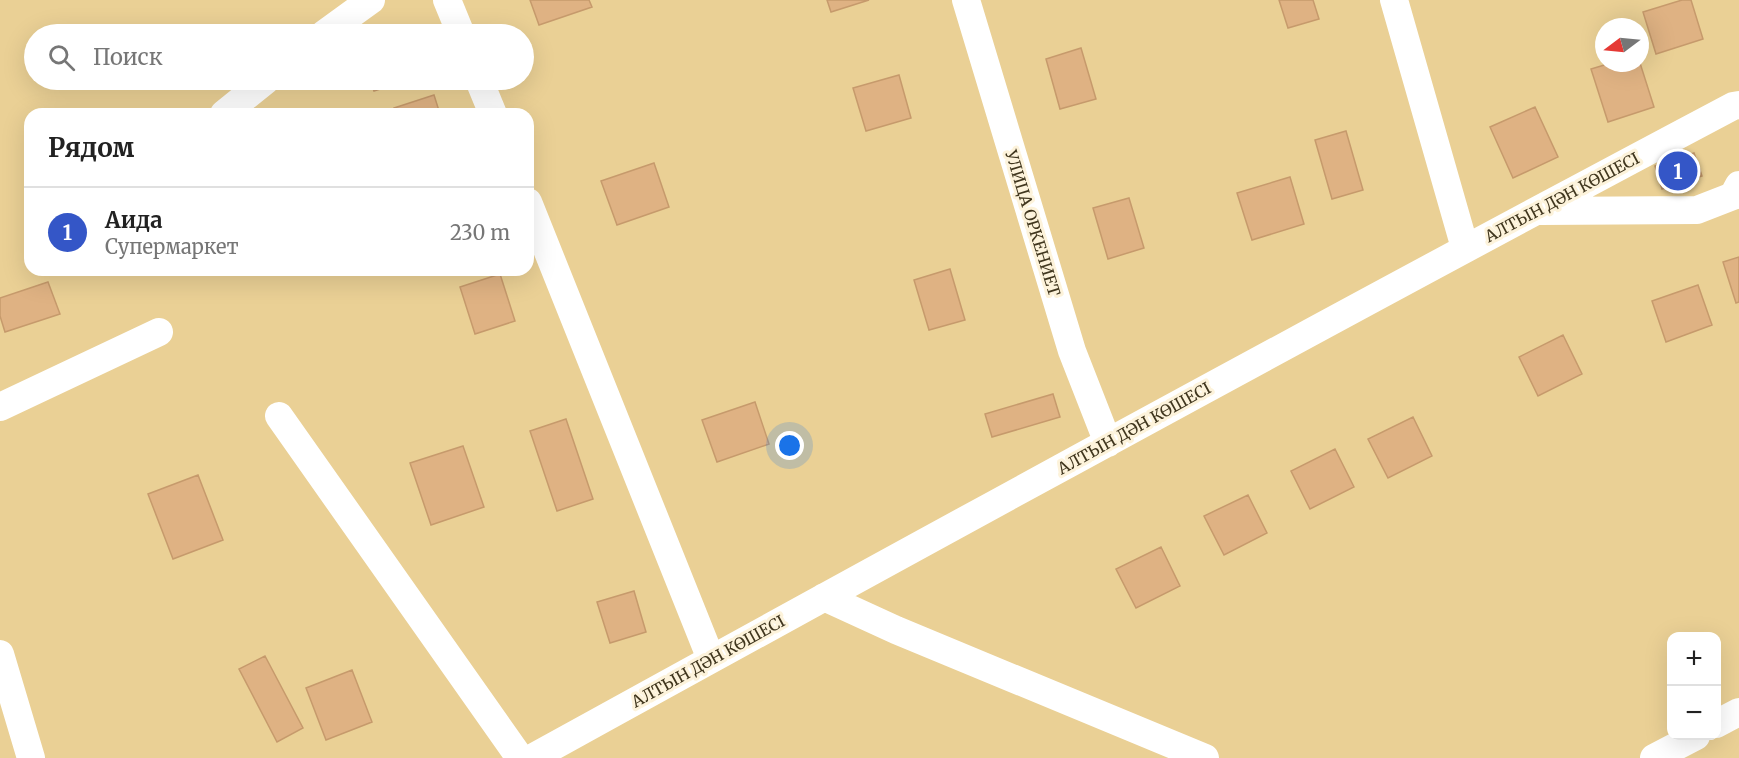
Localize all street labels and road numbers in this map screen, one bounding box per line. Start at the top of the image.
street label: УЛИЦА ОРКЕНИЕТ [1001,147,1065,298]
street label: АЛТЫН ДӘН КӨШЕСІ [1480,148,1643,247]
street label: АЛТЫН ДӘН КӨШЕСІ [1053,377,1214,479]
street label: АЛТЫН ДӘН КӨШЕСІ [627,610,788,712]

